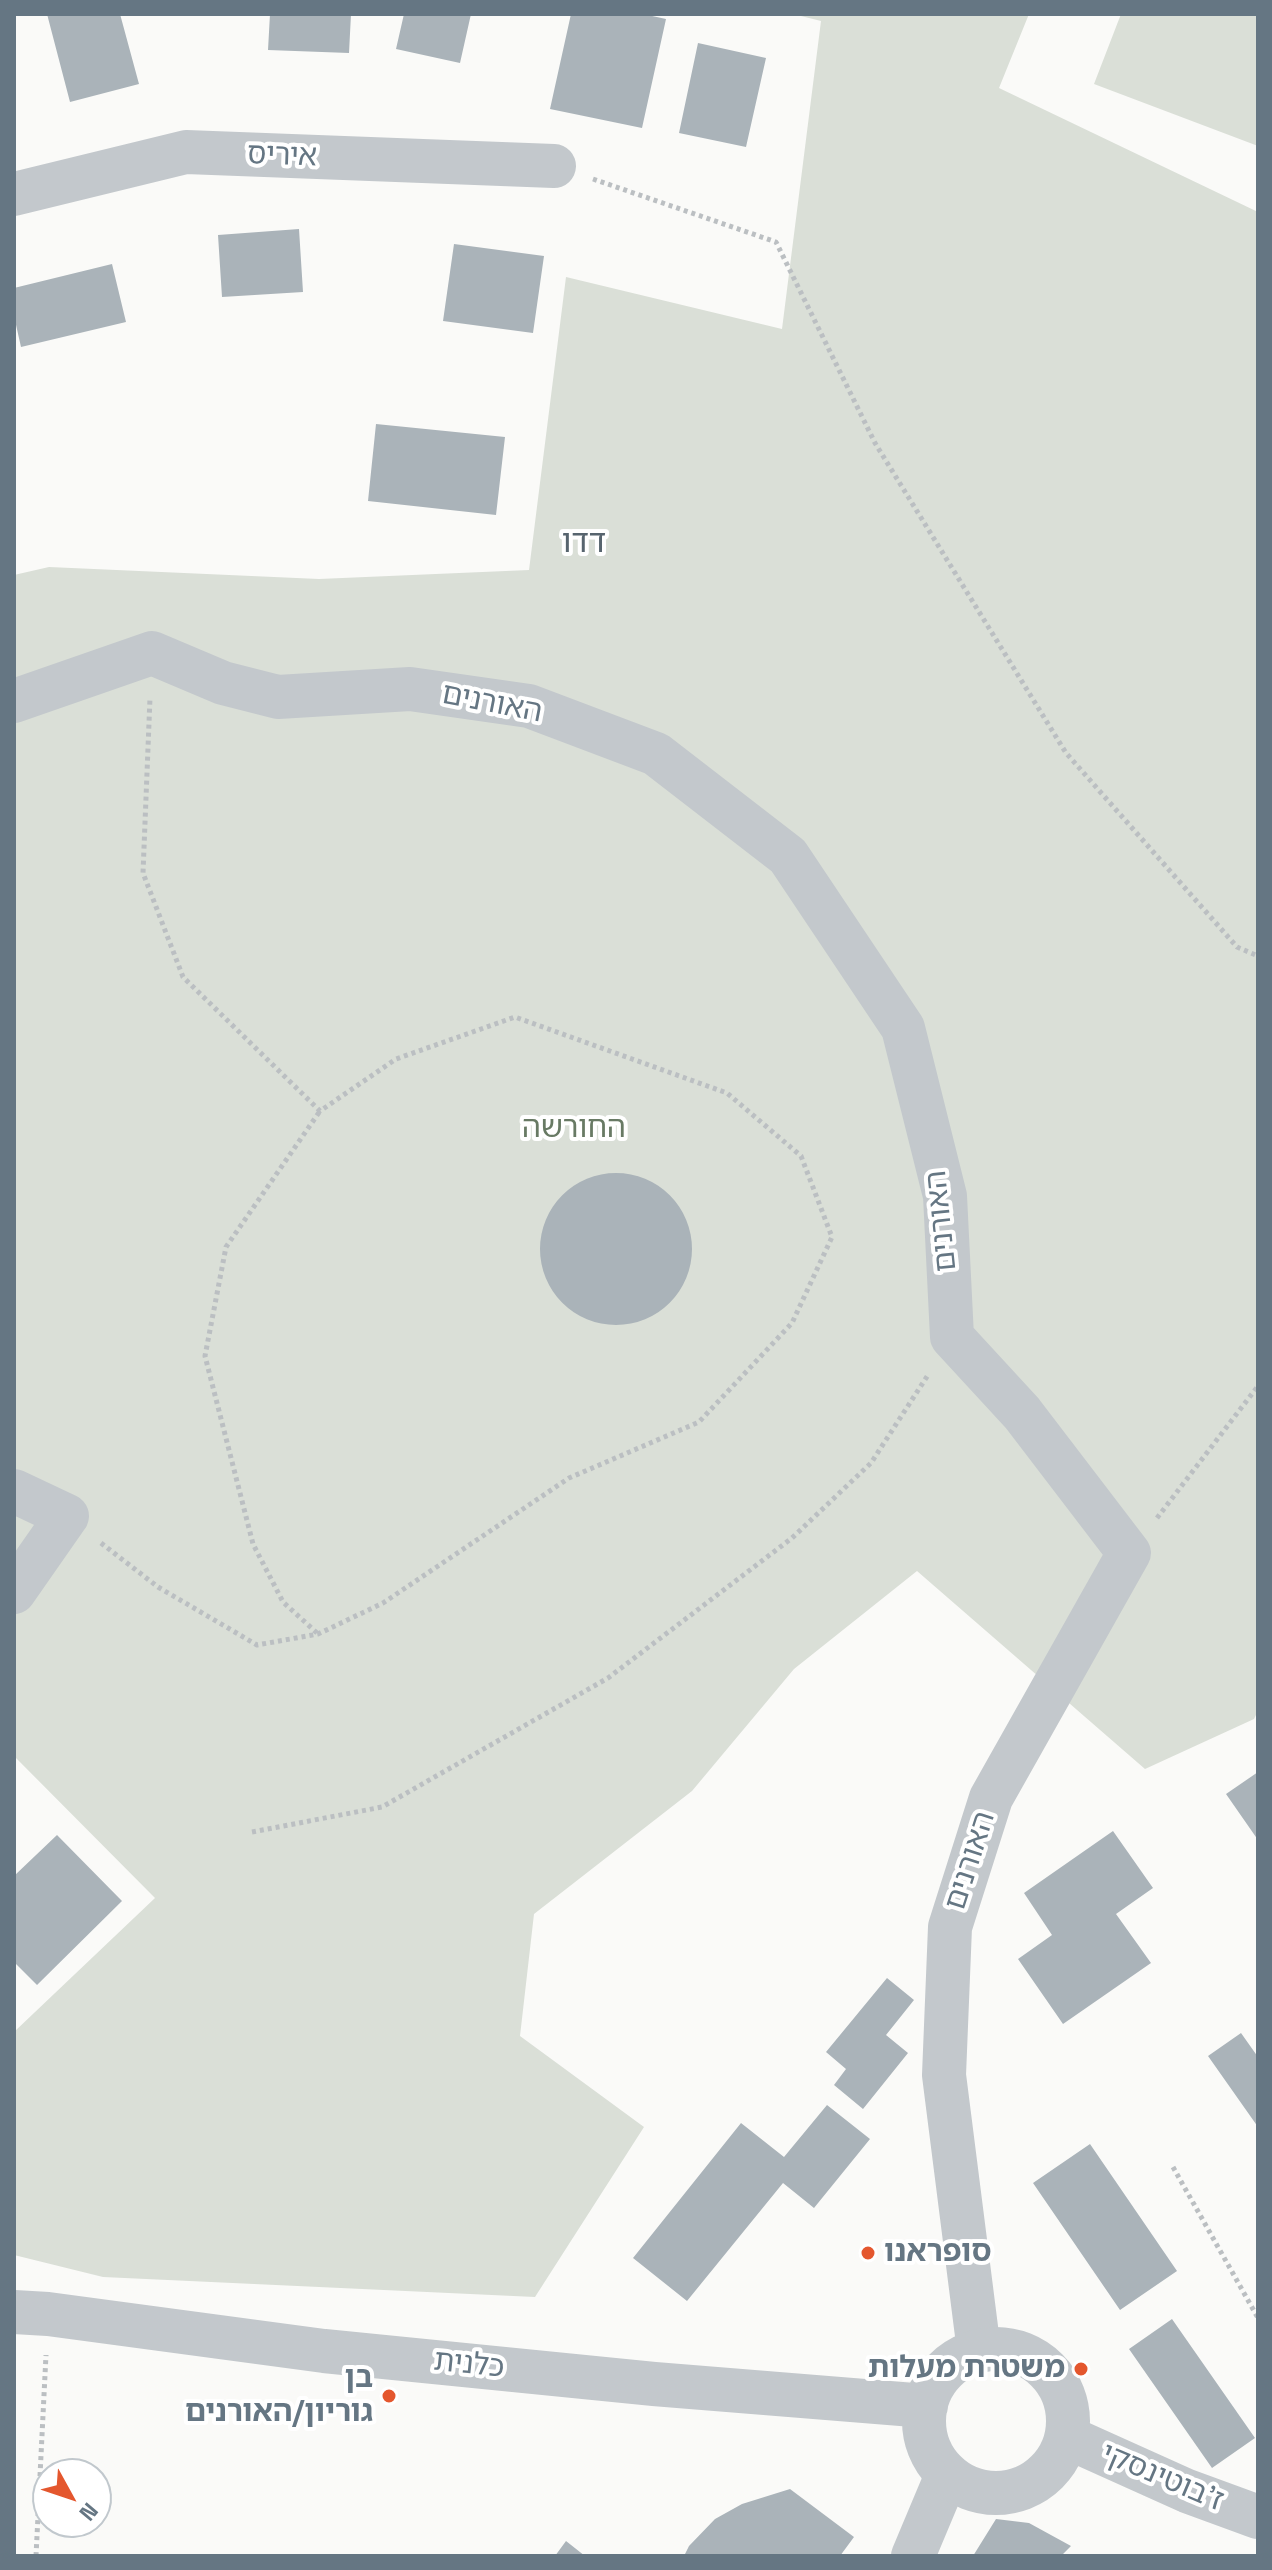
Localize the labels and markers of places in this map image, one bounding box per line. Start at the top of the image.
place label: סופראנו [884,2235,992,2271]
marker: סופראנו [859,2244,877,2262]
place label: משטרת מעלות [868,2351,1065,2387]
marker: משטרת מעלות [1072,2360,1090,2378]
place label: בן גוריון/האורנים [185,2361,373,2432]
marker: בן גוריון/האורנים [380,2387,398,2405]

